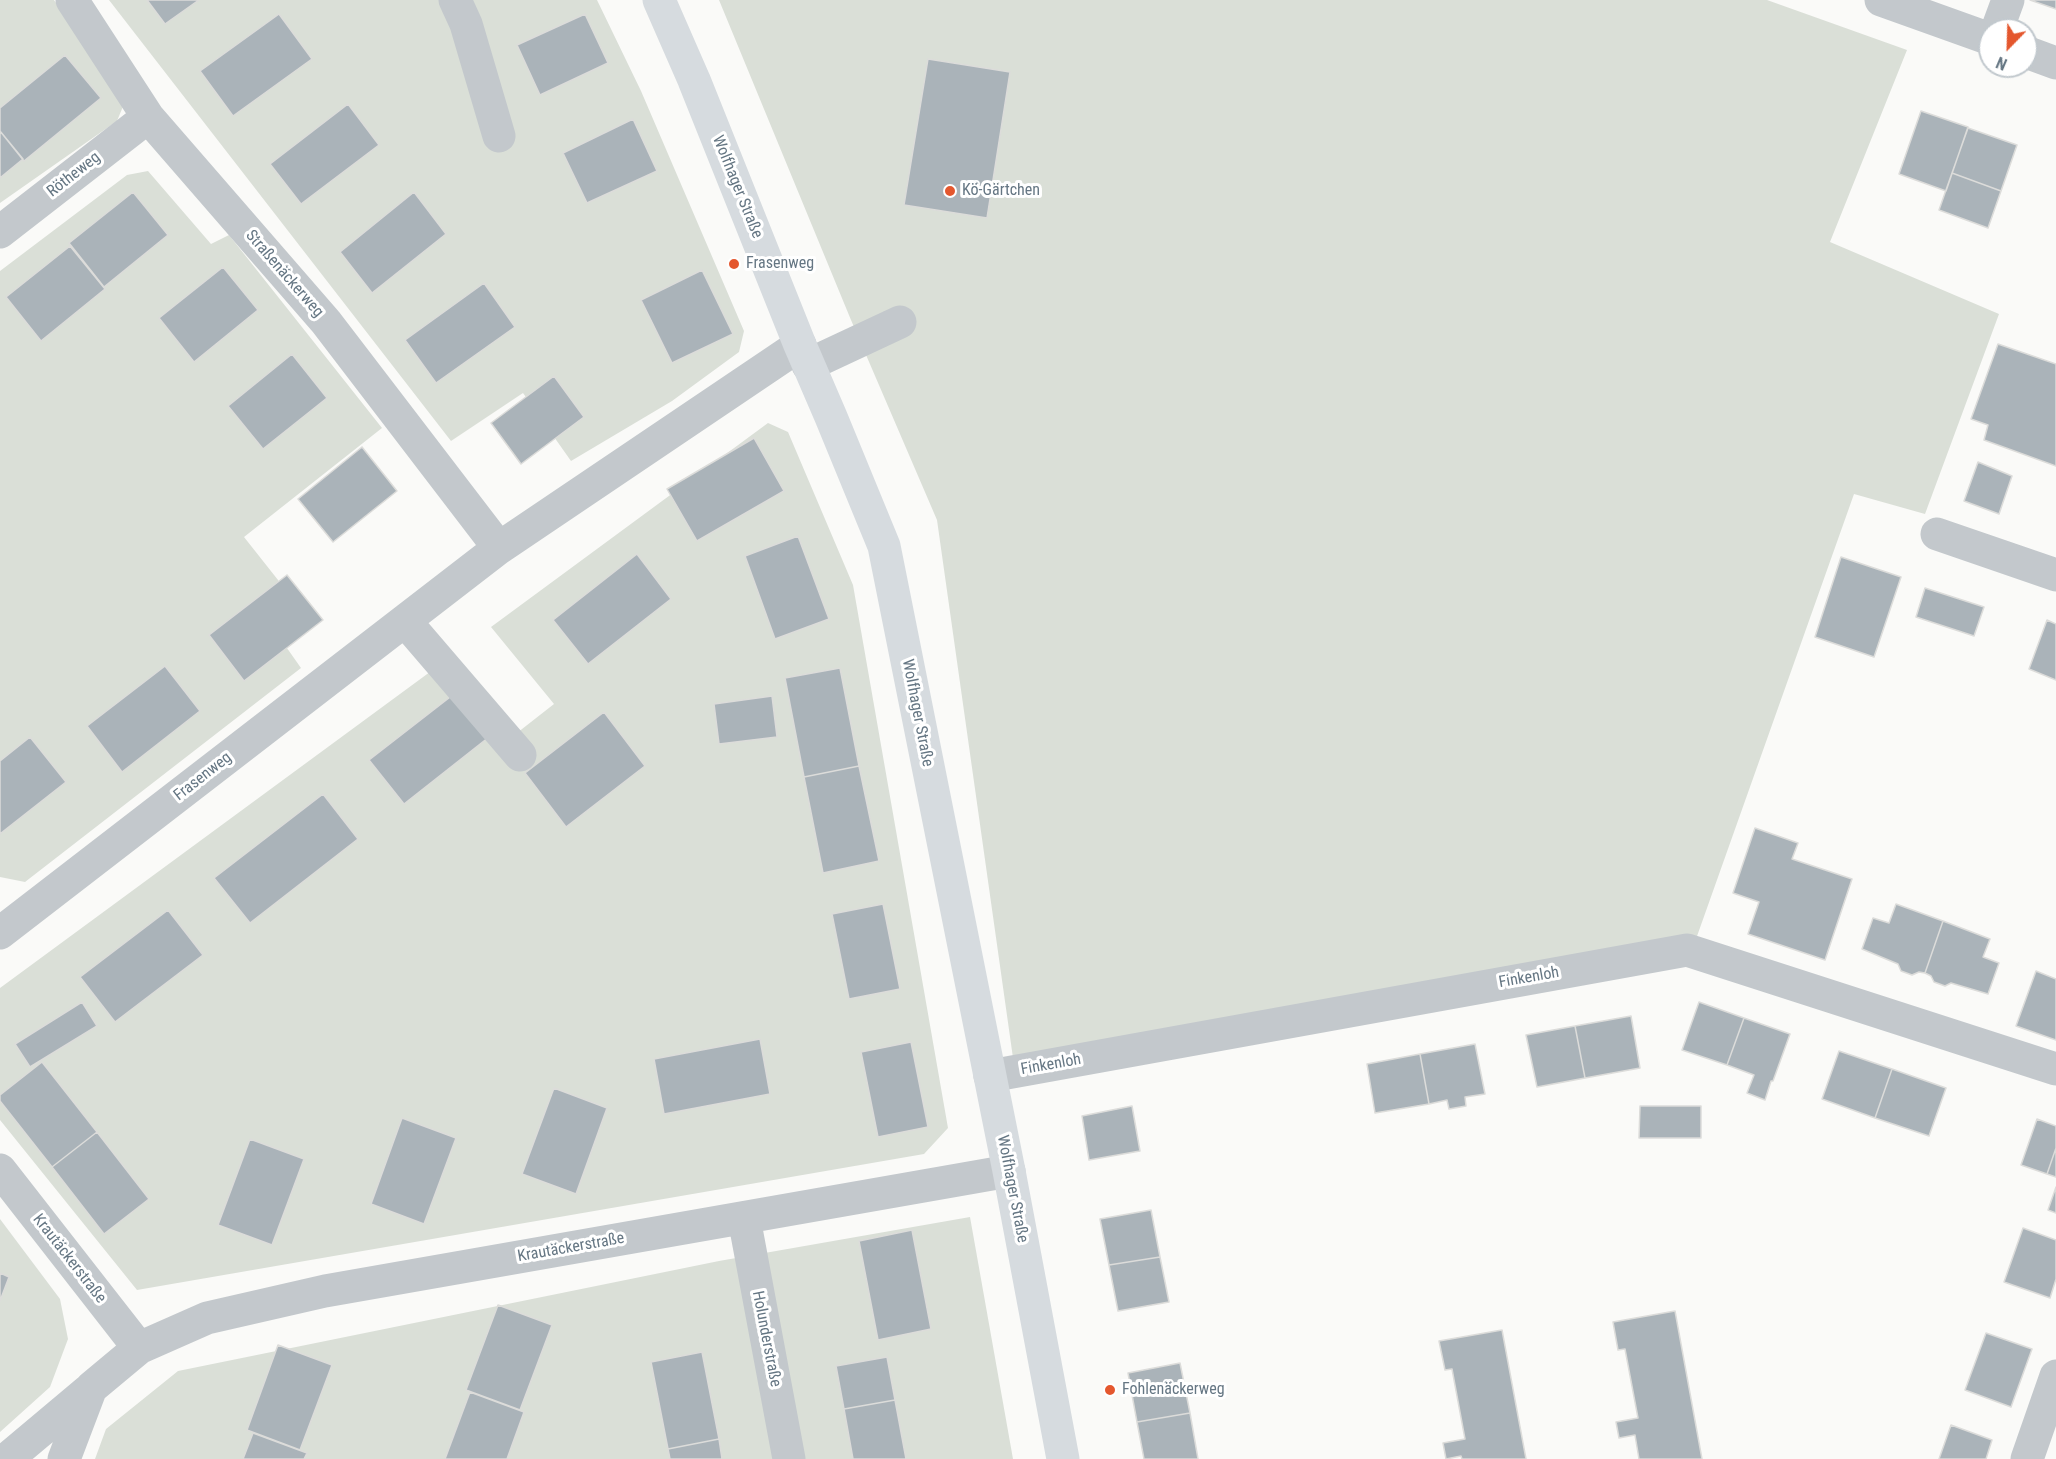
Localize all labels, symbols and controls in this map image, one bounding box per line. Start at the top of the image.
north arrow [1978,18,2038,78]
text: N [1993,53,2010,74]
street label: Wolfhager Straße [708,133,766,241]
street label: Rötheweg [44,148,104,202]
place label: Kö-Gärtchen [962,181,1040,201]
marker: Kö-Gärtchen [943,184,957,198]
street label: Straßenäckerweg [241,226,327,322]
place label: Frasenweg [746,254,814,274]
marker: Frasenweg [727,257,741,271]
street label: Wolfhager Straße [897,658,937,768]
street label: Frasenweg [170,748,236,806]
street label: Finkenloh [1497,963,1561,993]
street label: Finkenloh [1019,1050,1083,1080]
street label: Wolfhager Straße [992,1134,1032,1244]
street label: Krautäckerstraße [28,1211,110,1307]
street label: Krautäckerstraße [516,1229,626,1267]
street label: Holunderstraße [747,1289,785,1389]
place label: Fohlenäckerweg [1122,1380,1225,1400]
marker: Fohlenäckerweg [1103,1383,1117,1397]

